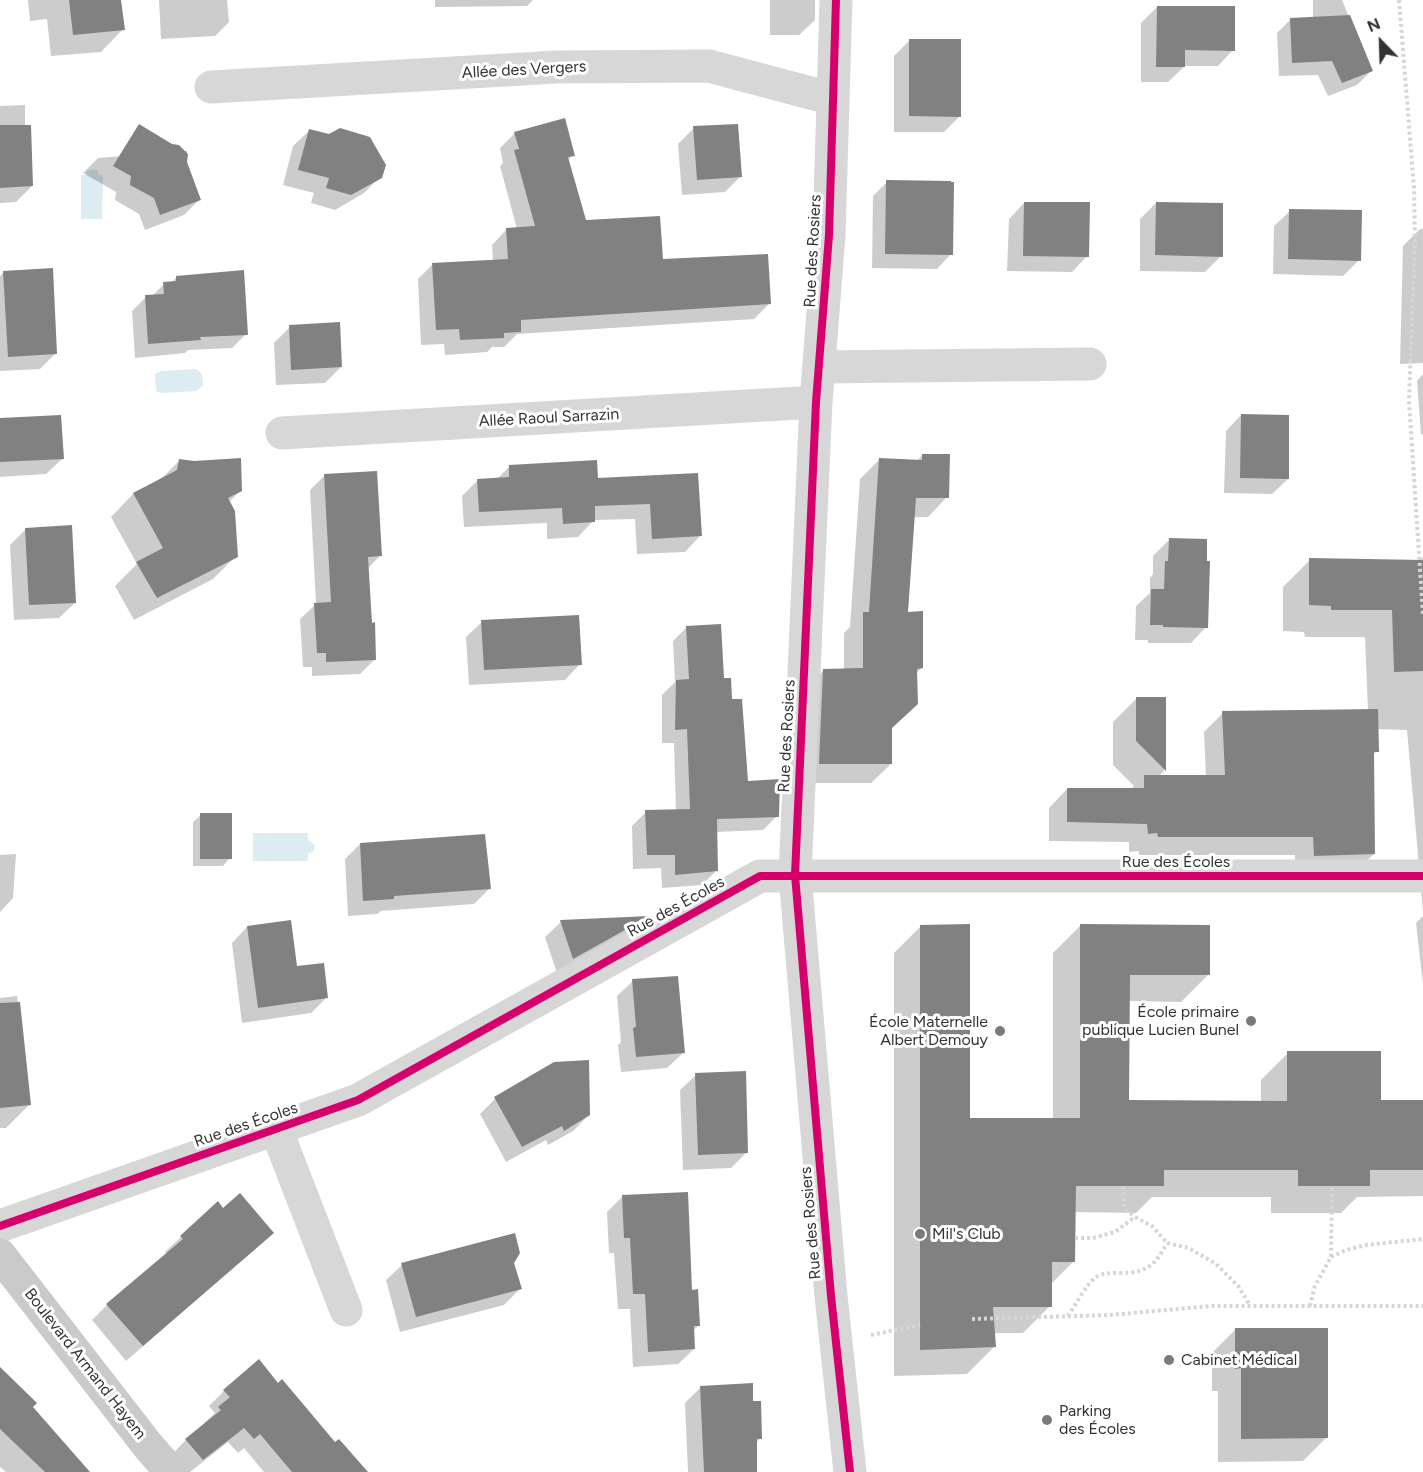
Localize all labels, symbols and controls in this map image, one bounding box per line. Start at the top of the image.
north arrow [1351,12,1411,72]
text: N [1364,14,1383,36]
street label: Allée des Vergers [461,57,587,83]
street label: Rue des Rosiers [800,194,826,308]
street label: Allée Raoul Sarrazin [478,405,620,431]
street label: Rue des Rosiers [774,679,800,793]
street label: Rue des Écoles [1122,852,1230,872]
street label: Rue des Écoles [624,872,728,942]
place label: École primaire publique Lucien Bunel [1082,1002,1239,1040]
place label: École Maternelle Albert Demouy [869,1012,988,1050]
marker: École primaire publique Lucien Bunel [1244,1014,1258,1028]
marker: École Maternelle Albert Demouy [993,1024,1007,1038]
street label: Rue des Écoles [192,1098,300,1152]
street label: Rue des Rosiers [797,1166,825,1280]
place label: Mil's Club [932,1224,1001,1244]
marker: Mil's Club [913,1227,927,1241]
street label: Boulevard Armand Hayem [20,1285,150,1443]
place label: Cabinet Médical [1181,1350,1297,1370]
marker: Cabinet Médical [1162,1353,1176,1367]
place label: Parking des Écoles [1059,1401,1136,1439]
marker: Parking des Écoles [1040,1413,1054,1427]

